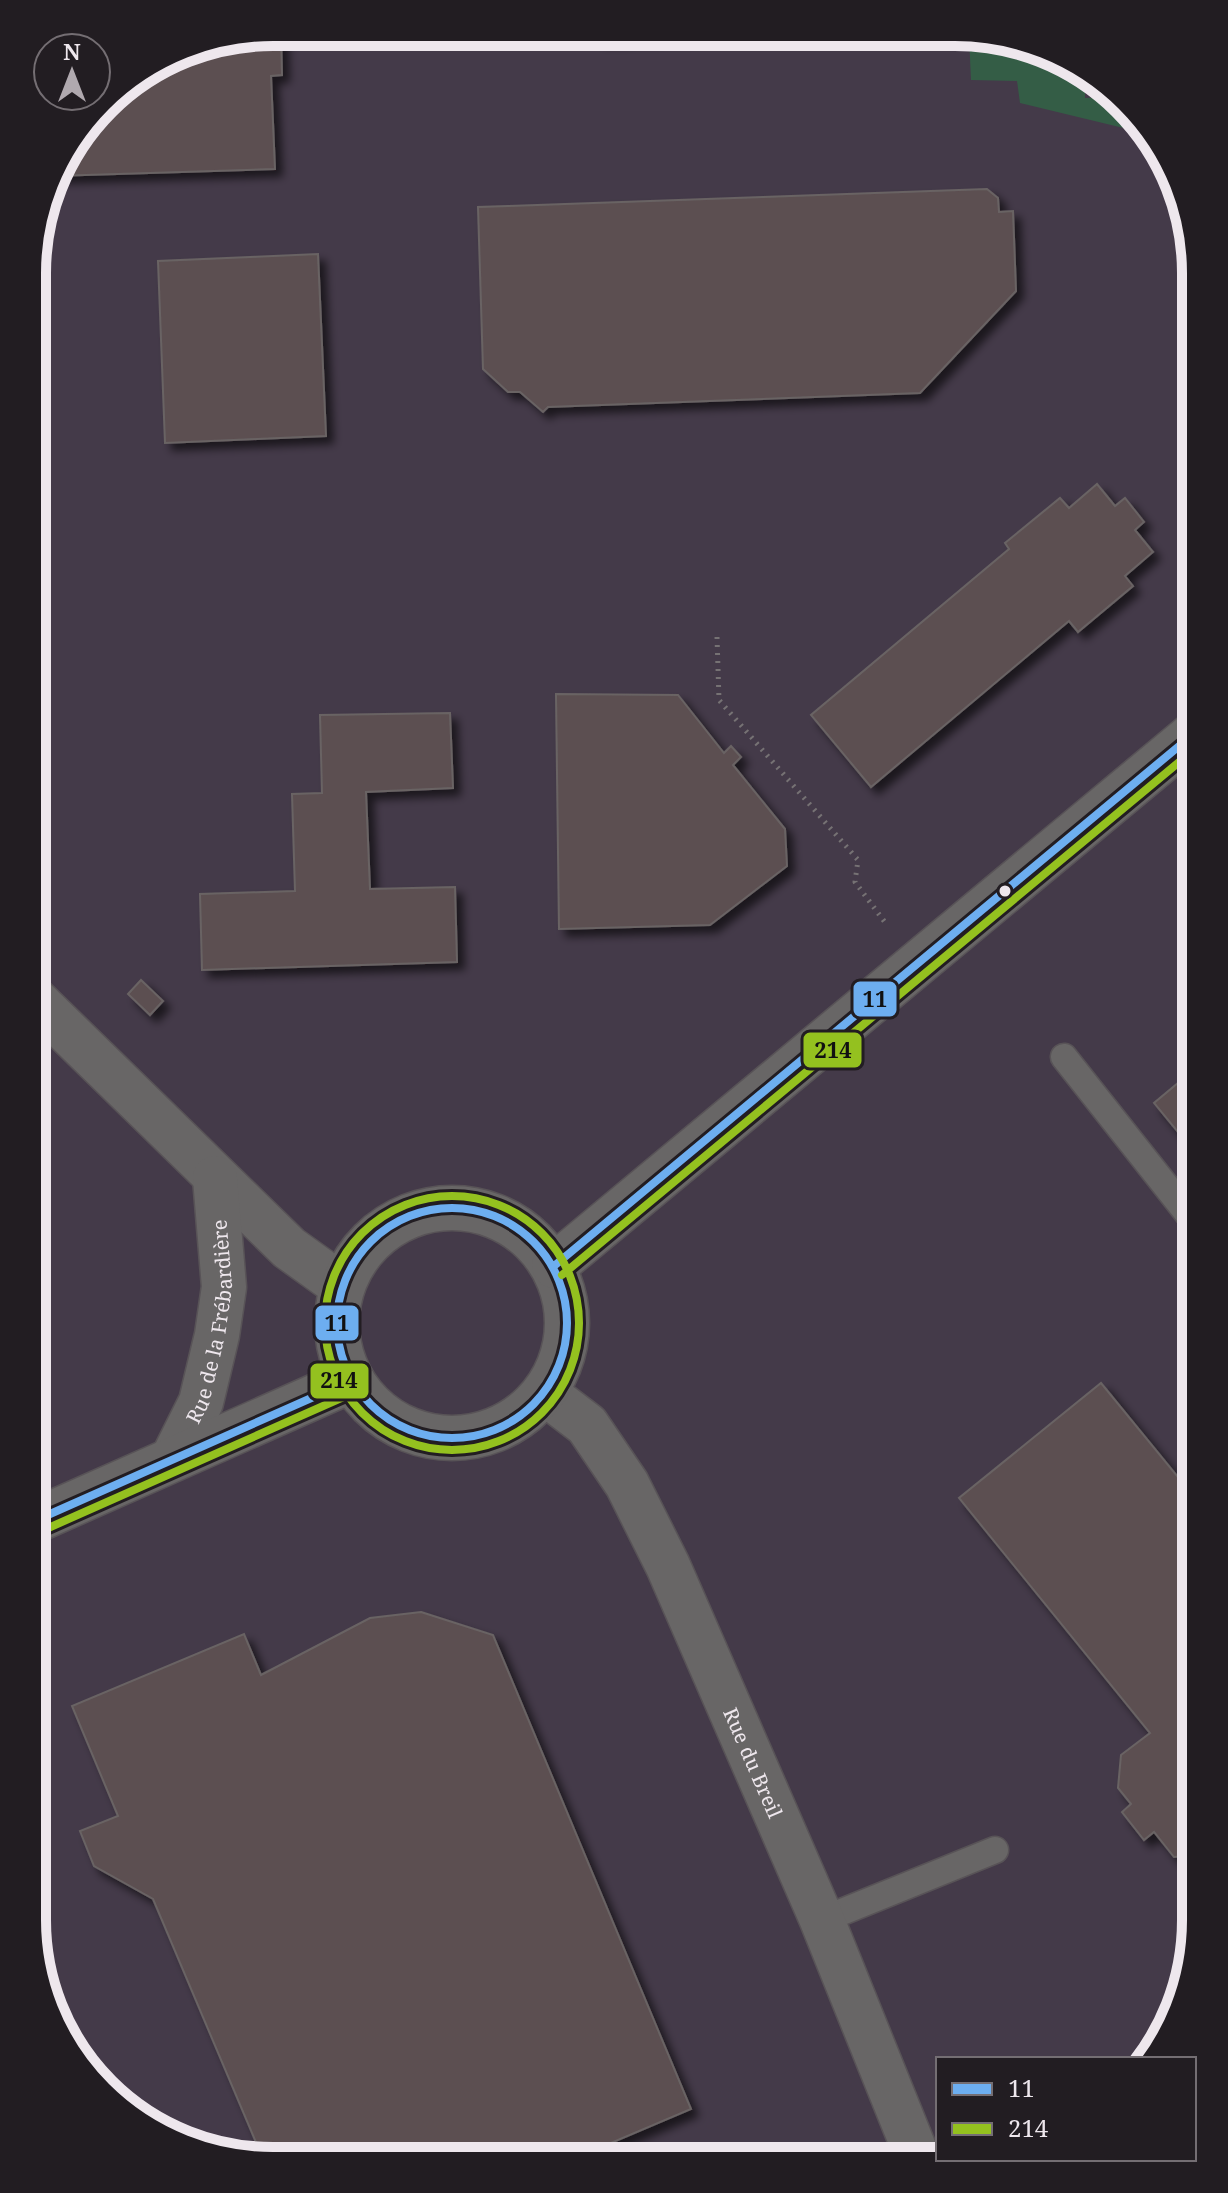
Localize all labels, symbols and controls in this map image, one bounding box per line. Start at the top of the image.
north arrow [32,32,112,112]
text: N [63,36,81,66]
unlabelled marker [997,883,1013,899]
line badge: 11 [852,980,898,1018]
text: 11 [863,983,887,1013]
line badge: 214 [802,1031,863,1069]
text: 214 [814,1034,852,1064]
street label: Rue de la Frébardière [179,1219,238,1428]
line badge: 11 [314,1304,360,1342]
text: 11 [325,1307,349,1337]
line badge: 214 [309,1362,370,1400]
text: 214 [320,1364,358,1394]
street label: Rue du Breil [718,1703,789,1822]
legend [936,2057,1196,2161]
text: 11 [1008,2071,1035,2104]
text: 214 [1008,2111,1049,2144]

